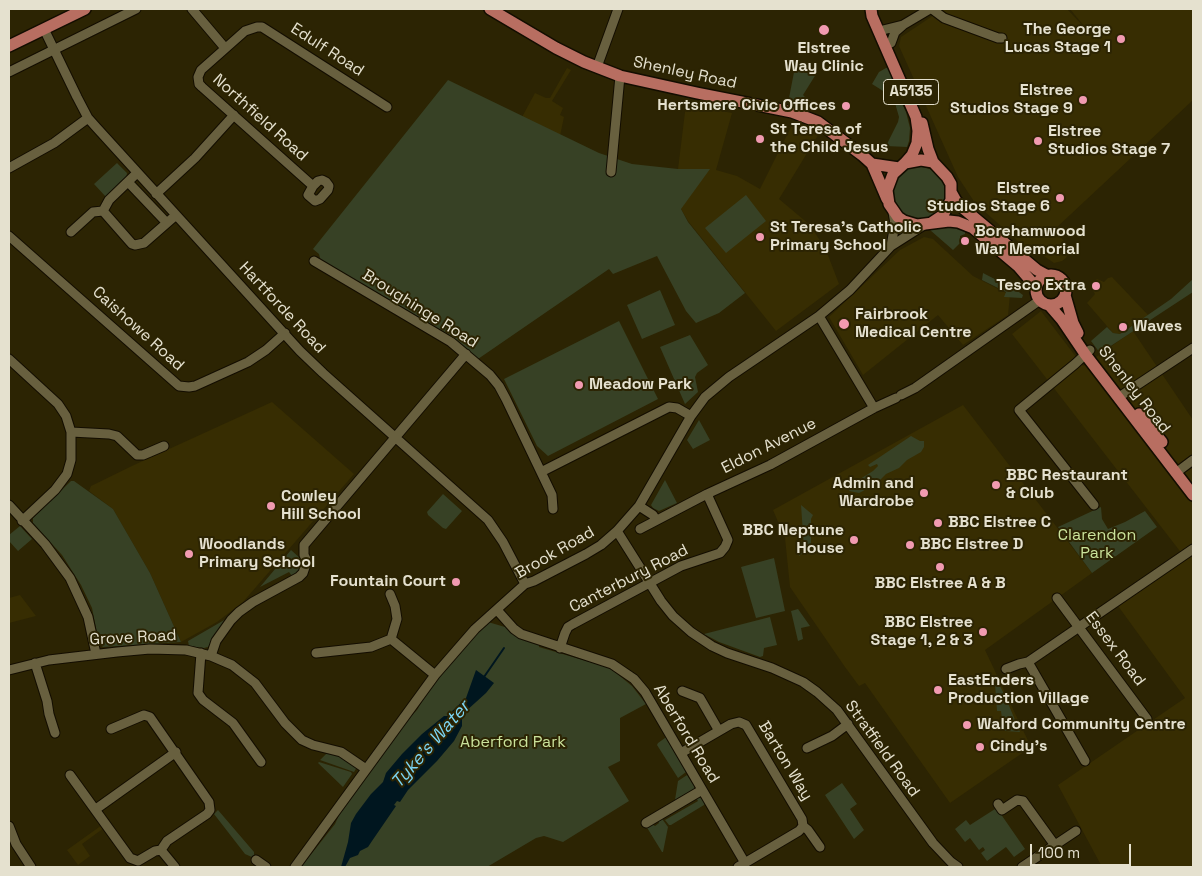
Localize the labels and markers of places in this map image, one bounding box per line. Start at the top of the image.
place label: The George Lucas Stage 1 [1005,20,1111,58]
marker: Elstree Way Clinic [817,23,831,37]
marker: The George Lucas Stage 1 [1115,33,1127,45]
place label: Elstree Way Clinic [784,39,864,77]
place label: Elstree Studios Stage 9 [950,81,1073,119]
marker: Elstree Studios Stage 9 [1077,94,1089,106]
place label: Hertsmere Civic Offices [657,96,836,116]
marker: Hertsmere Civic Offices [840,100,852,112]
place label: St Teresa of the Child Jesus [770,120,888,158]
place label: Elstree Studios Stage 7 [1048,122,1170,160]
marker: St Teresa of the Child Jesus [754,133,766,145]
marker: Elstree Studios Stage 7 [1032,135,1044,147]
place label: Elstree Studios Stage 6 [927,179,1050,217]
marker: Elstree Studios Stage 6 [1054,192,1066,204]
place label: St Teresa's Catholic Primary School [770,218,921,256]
place label: Borehamwood War Memorial [975,222,1086,260]
marker: St Teresa's Catholic Primary School [754,231,766,243]
marker: Borehamwood War Memorial [959,235,971,247]
place label: Tesco Extra [996,276,1086,296]
marker: Tesco Extra [1090,280,1102,292]
place label: Fairbrook Medical Centre [855,305,971,343]
marker: Fairbrook Medical Centre [837,317,851,331]
place label: Waves [1133,317,1182,337]
marker: Waves [1117,321,1129,333]
place label: Meadow Park [589,375,692,395]
marker: Meadow Park [573,379,585,391]
place label: BBC Restaurant & Club [1006,466,1128,504]
place label: Admin and Wardrobe [832,474,914,512]
marker: BBC Restaurant & Club [990,479,1002,491]
place label: Cowley Hill School [281,487,361,525]
marker: Admin and Wardrobe [918,487,930,499]
marker: Cowley Hill School [265,500,277,512]
place label: BBC Elstree C [948,513,1051,533]
marker: BBC Elstree C [932,517,944,529]
place label: BBC Neptune House [742,521,844,559]
marker: BBC Neptune House [848,534,860,546]
place label: Woodlands Primary School [199,535,315,573]
place label: BBC Elstree D [920,535,1023,555]
marker: BBC Elstree D [904,539,916,551]
marker: Woodlands Primary School [183,548,195,560]
marker: BBC Elstree A & B [934,561,946,573]
place label: Fountain Court [330,572,446,592]
place label: BBC Elstree A & B [874,574,1006,594]
marker: Fountain Court [450,576,462,588]
place label: BBC Elstree Stage 1, 2 & 3 [871,613,973,651]
marker: BBC Elstree Stage 1, 2 & 3 [977,626,989,638]
place label: EastEnders Production Village [948,671,1089,709]
marker: EastEnders Production Village [932,684,944,696]
place label: Walford Community Centre [977,715,1186,735]
marker: Walford Community Centre [961,719,973,731]
place label: Cindy's [990,737,1047,757]
marker: Cindy's [974,741,986,753]

